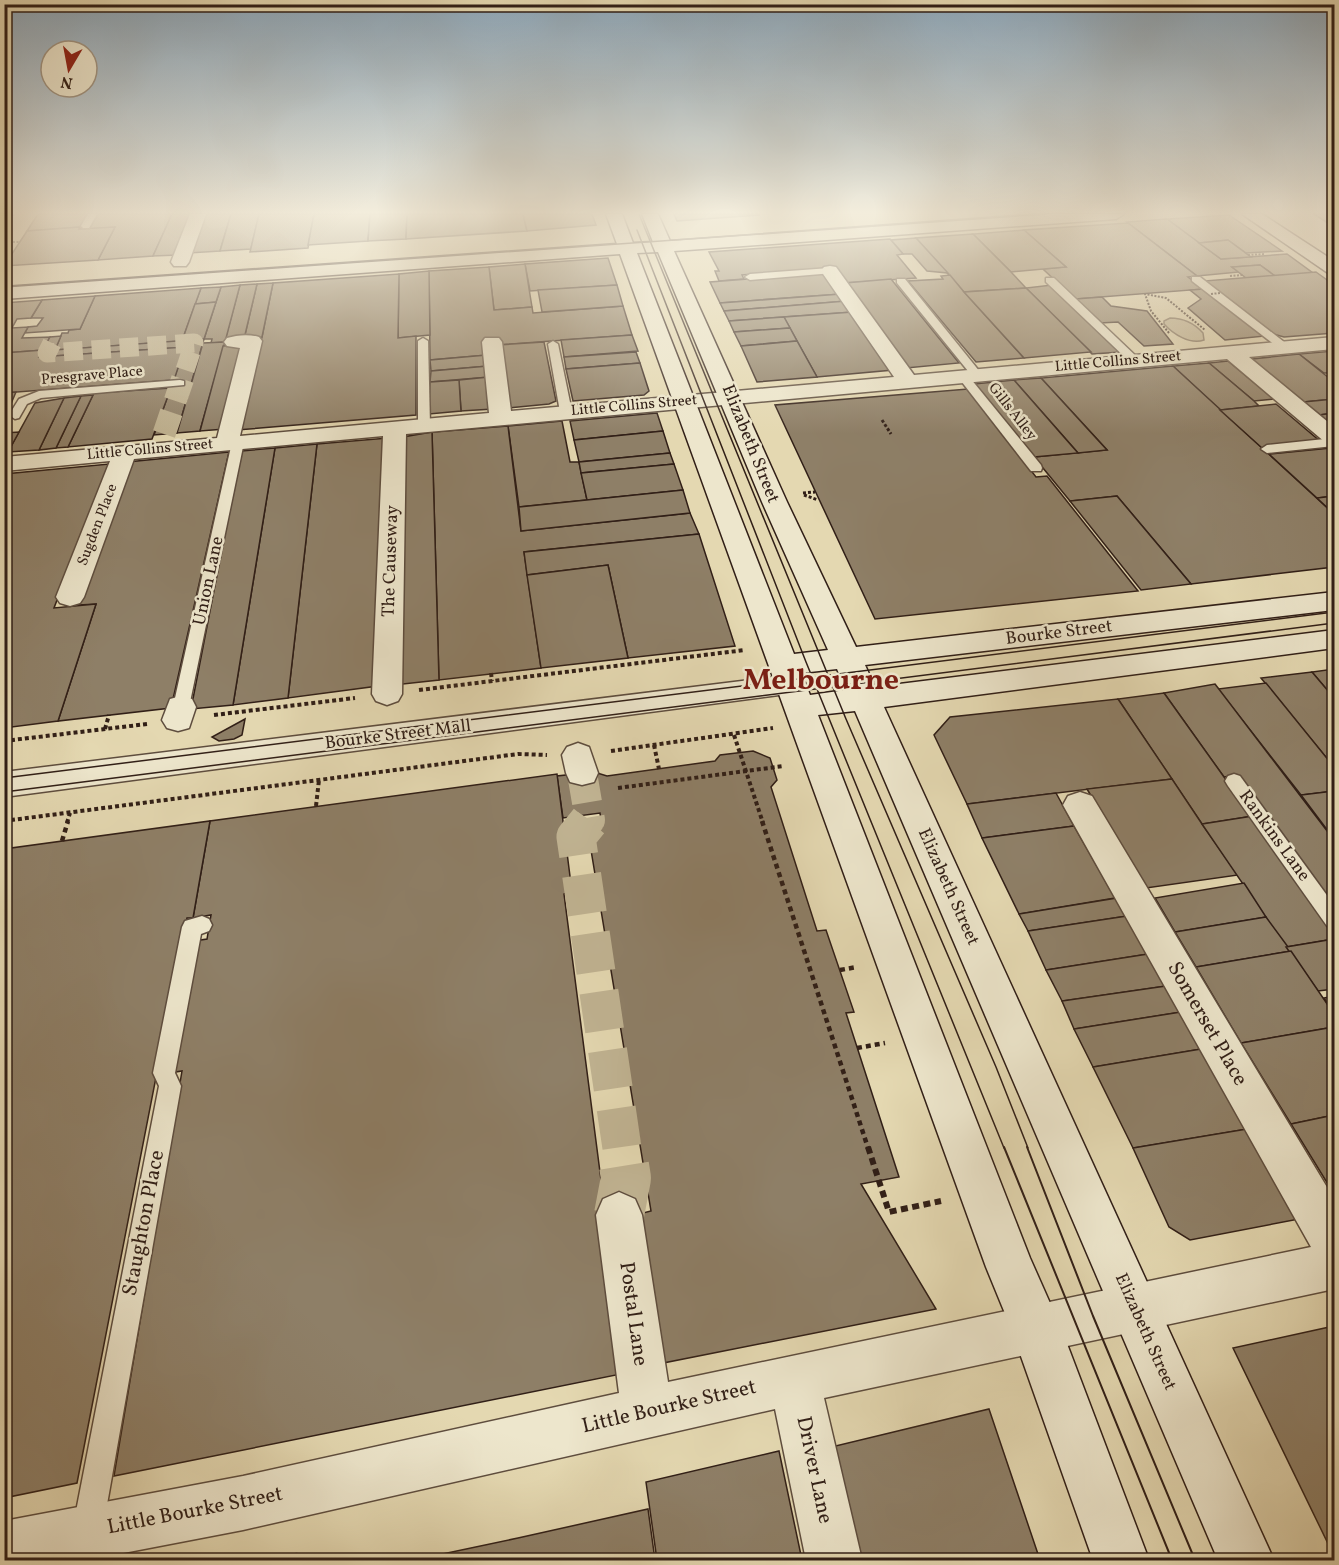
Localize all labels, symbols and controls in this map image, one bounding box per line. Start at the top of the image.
north arrow [39,39,99,99]
text: N [59,70,74,94]
street label: Little Collins Street [1054,346,1182,378]
street label: Presgrave Place [40,361,144,391]
street label: Gills Alley [983,379,1041,445]
street label: Elizabeth Street [715,381,785,507]
street label: Little Collins Street [570,390,698,422]
street label: Little Collins Street [86,434,214,466]
street label: Sugden Place [73,481,123,569]
street label: The Causeway [377,504,405,617]
street label: Union Lane [187,534,231,628]
street label: Bourke Street [1004,614,1114,652]
district label: Melbourne [743,660,899,702]
street label: Bourke Street Mall [323,714,473,756]
street label: Rankins Lane [1232,785,1316,887]
street label: Elizabeth Street [911,824,985,950]
street label: Somerset Place [1160,957,1254,1091]
street label: Staughton Place [116,1148,172,1298]
street label: Postal Lane [611,1260,655,1368]
street label: Elizabeth Street [1108,1269,1182,1395]
street label: Little Bourke Street [579,1373,759,1441]
street label: Driver Lane [788,1414,840,1526]
street label: Little Bourke Street [105,1480,285,1542]

